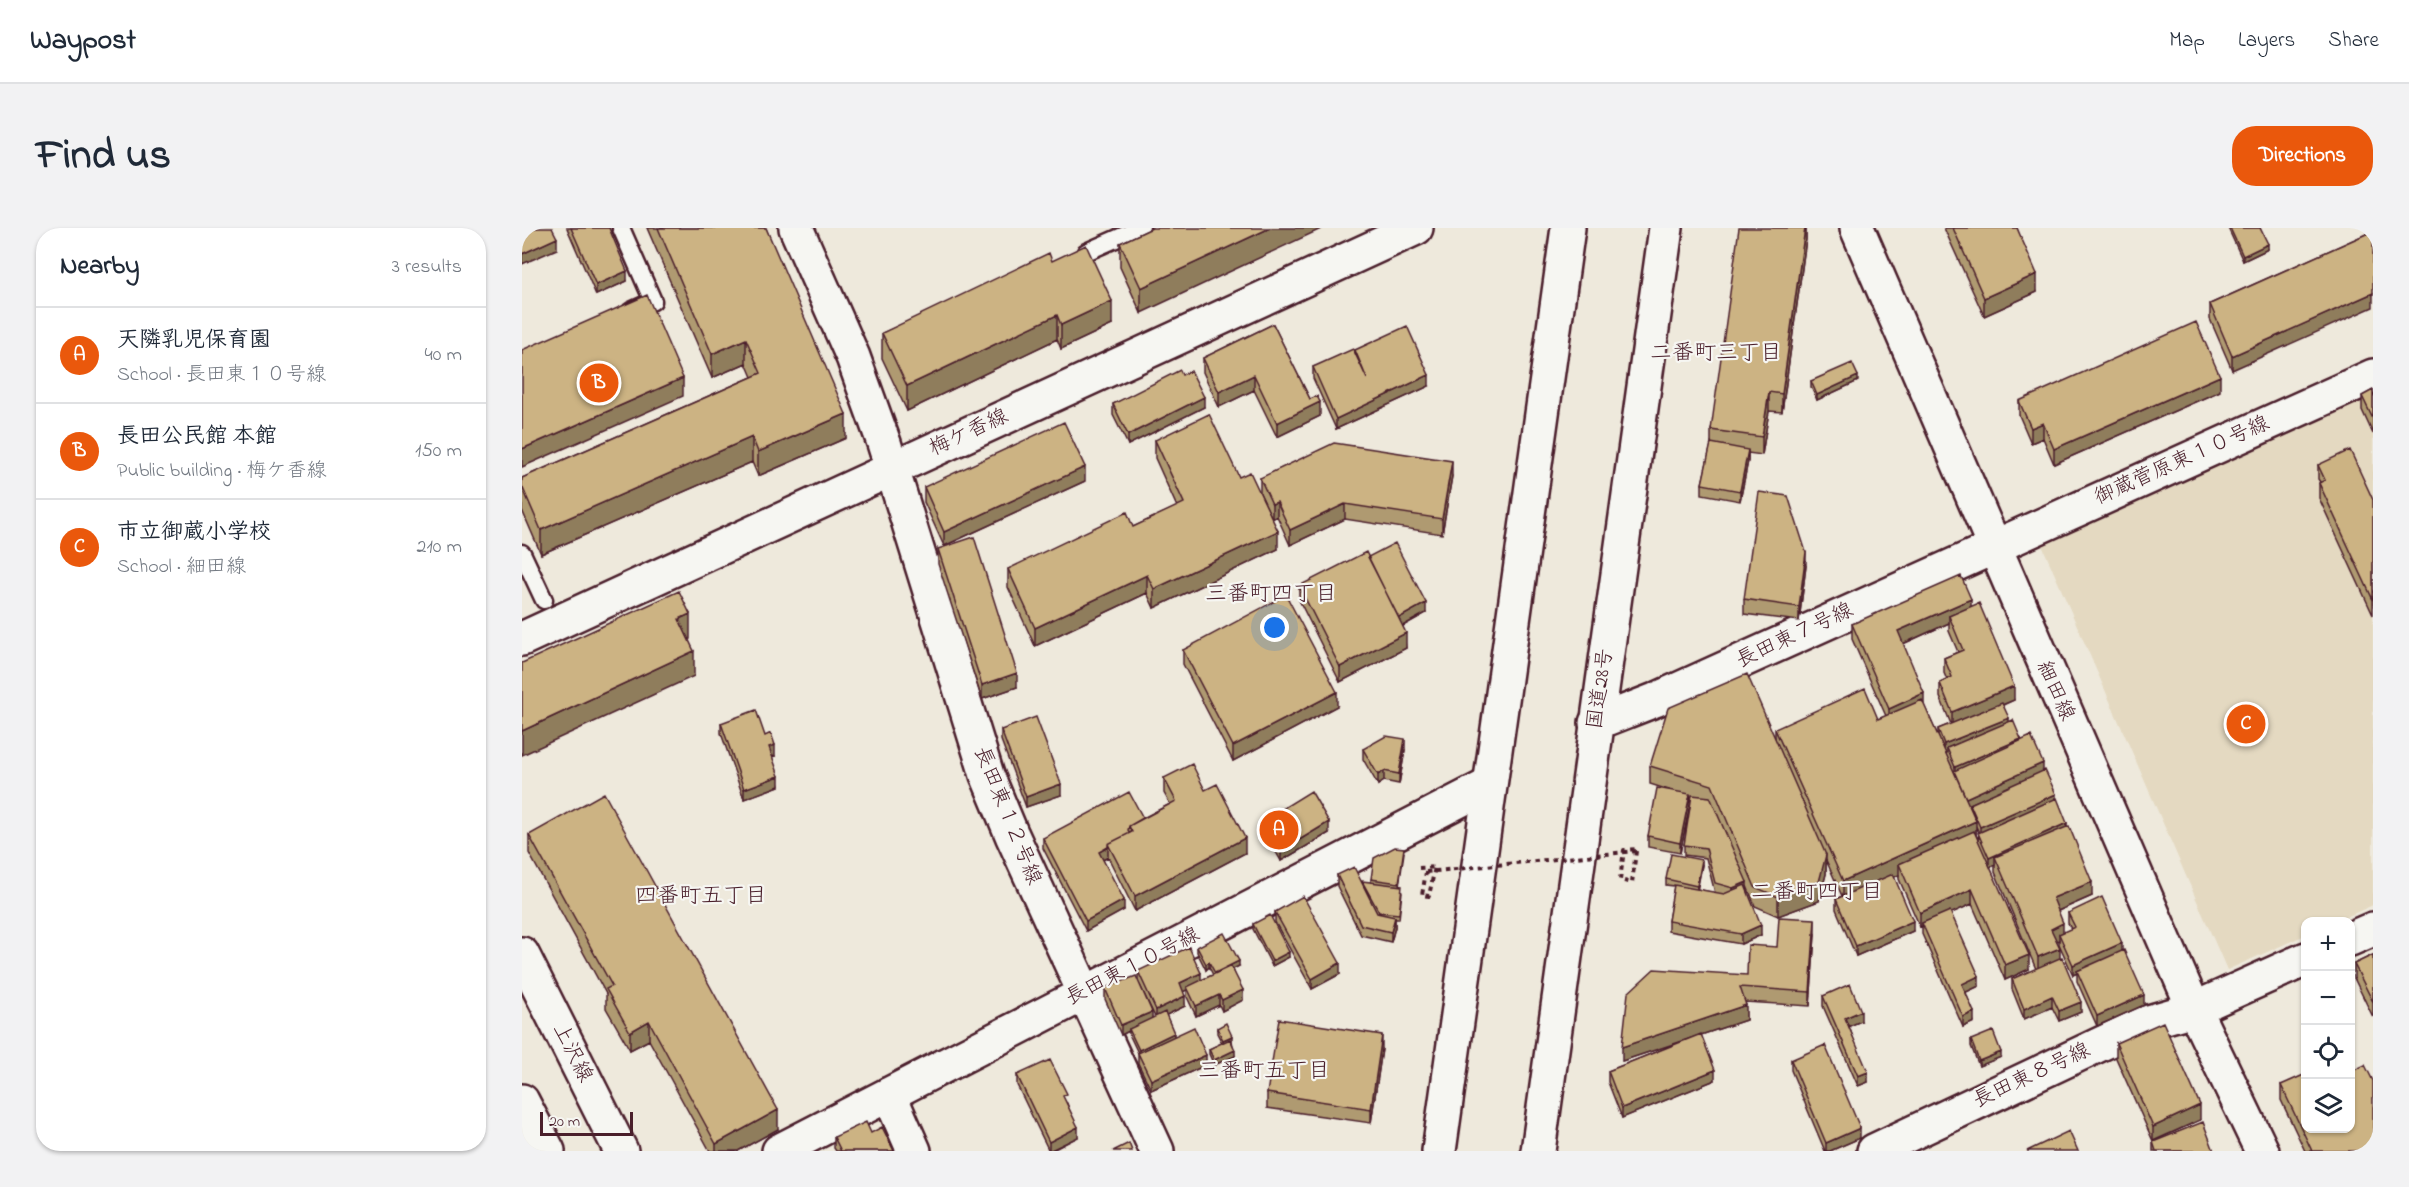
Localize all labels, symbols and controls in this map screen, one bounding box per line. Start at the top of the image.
text: Waypost [30,21,136,62]
text: Map [2169,26,2205,56]
text: Layers [2238,26,2295,56]
text: Share [2328,26,2379,56]
text: Find us [36,126,171,187]
button: Directions [2232,126,2373,186]
text: Nearby [60,248,139,286]
text: 3 results [392,253,462,282]
text: 天隣乳児保育園 [117,325,271,357]
district label: 二番町三丁目 [1650,338,1782,370]
text: A [73,341,86,370]
text: 40 m [425,341,462,370]
pin: B [580,360,619,406]
text: School · 長田東１０号線 [117,361,326,390]
street label: 梅ケ香線 [925,402,1013,464]
street label: 御蔵菅原東１０号線 [2090,409,2274,513]
text: 長田公民館 本館 [117,421,277,453]
text: B [73,437,86,466]
text: 150 m [415,437,462,466]
text: Public building · 梅ケ香線 [117,457,326,486]
text: 市立御蔵小学校 [117,517,271,549]
text: C [74,533,85,562]
text: 210 m [417,533,462,562]
text: School · 細田線 [117,553,246,582]
district label: 三番町四丁目 [1205,579,1337,611]
street label: 長田東７号線 [1732,596,1858,676]
your location [1260,613,1289,642]
street label: 国道28号 [1580,647,1622,731]
street label: 細田線 [2028,656,2082,726]
pin: C [2226,702,2266,746]
street label: 長田東１２号線 [966,742,1048,890]
pin: A [1260,808,1299,852]
district label: 二番町四丁目 [1751,877,1883,909]
district label: 四番町五丁目 [635,881,767,913]
map controls [2301,917,2355,1133]
button: + [2301,917,2355,971]
street label: 長田東１０号線 [1061,920,1205,1014]
button: − [2301,971,2355,1025]
street label: 上沢線 [544,1018,600,1088]
button: locate [2301,1025,2355,1079]
street label: 長田東８号線 [1969,1036,2095,1116]
district label: 三番町五丁目 [1198,1056,1330,1088]
button: layers [2301,1079,2355,1133]
scale bar [540,1109,633,1136]
text: 20 m [549,1110,580,1134]

